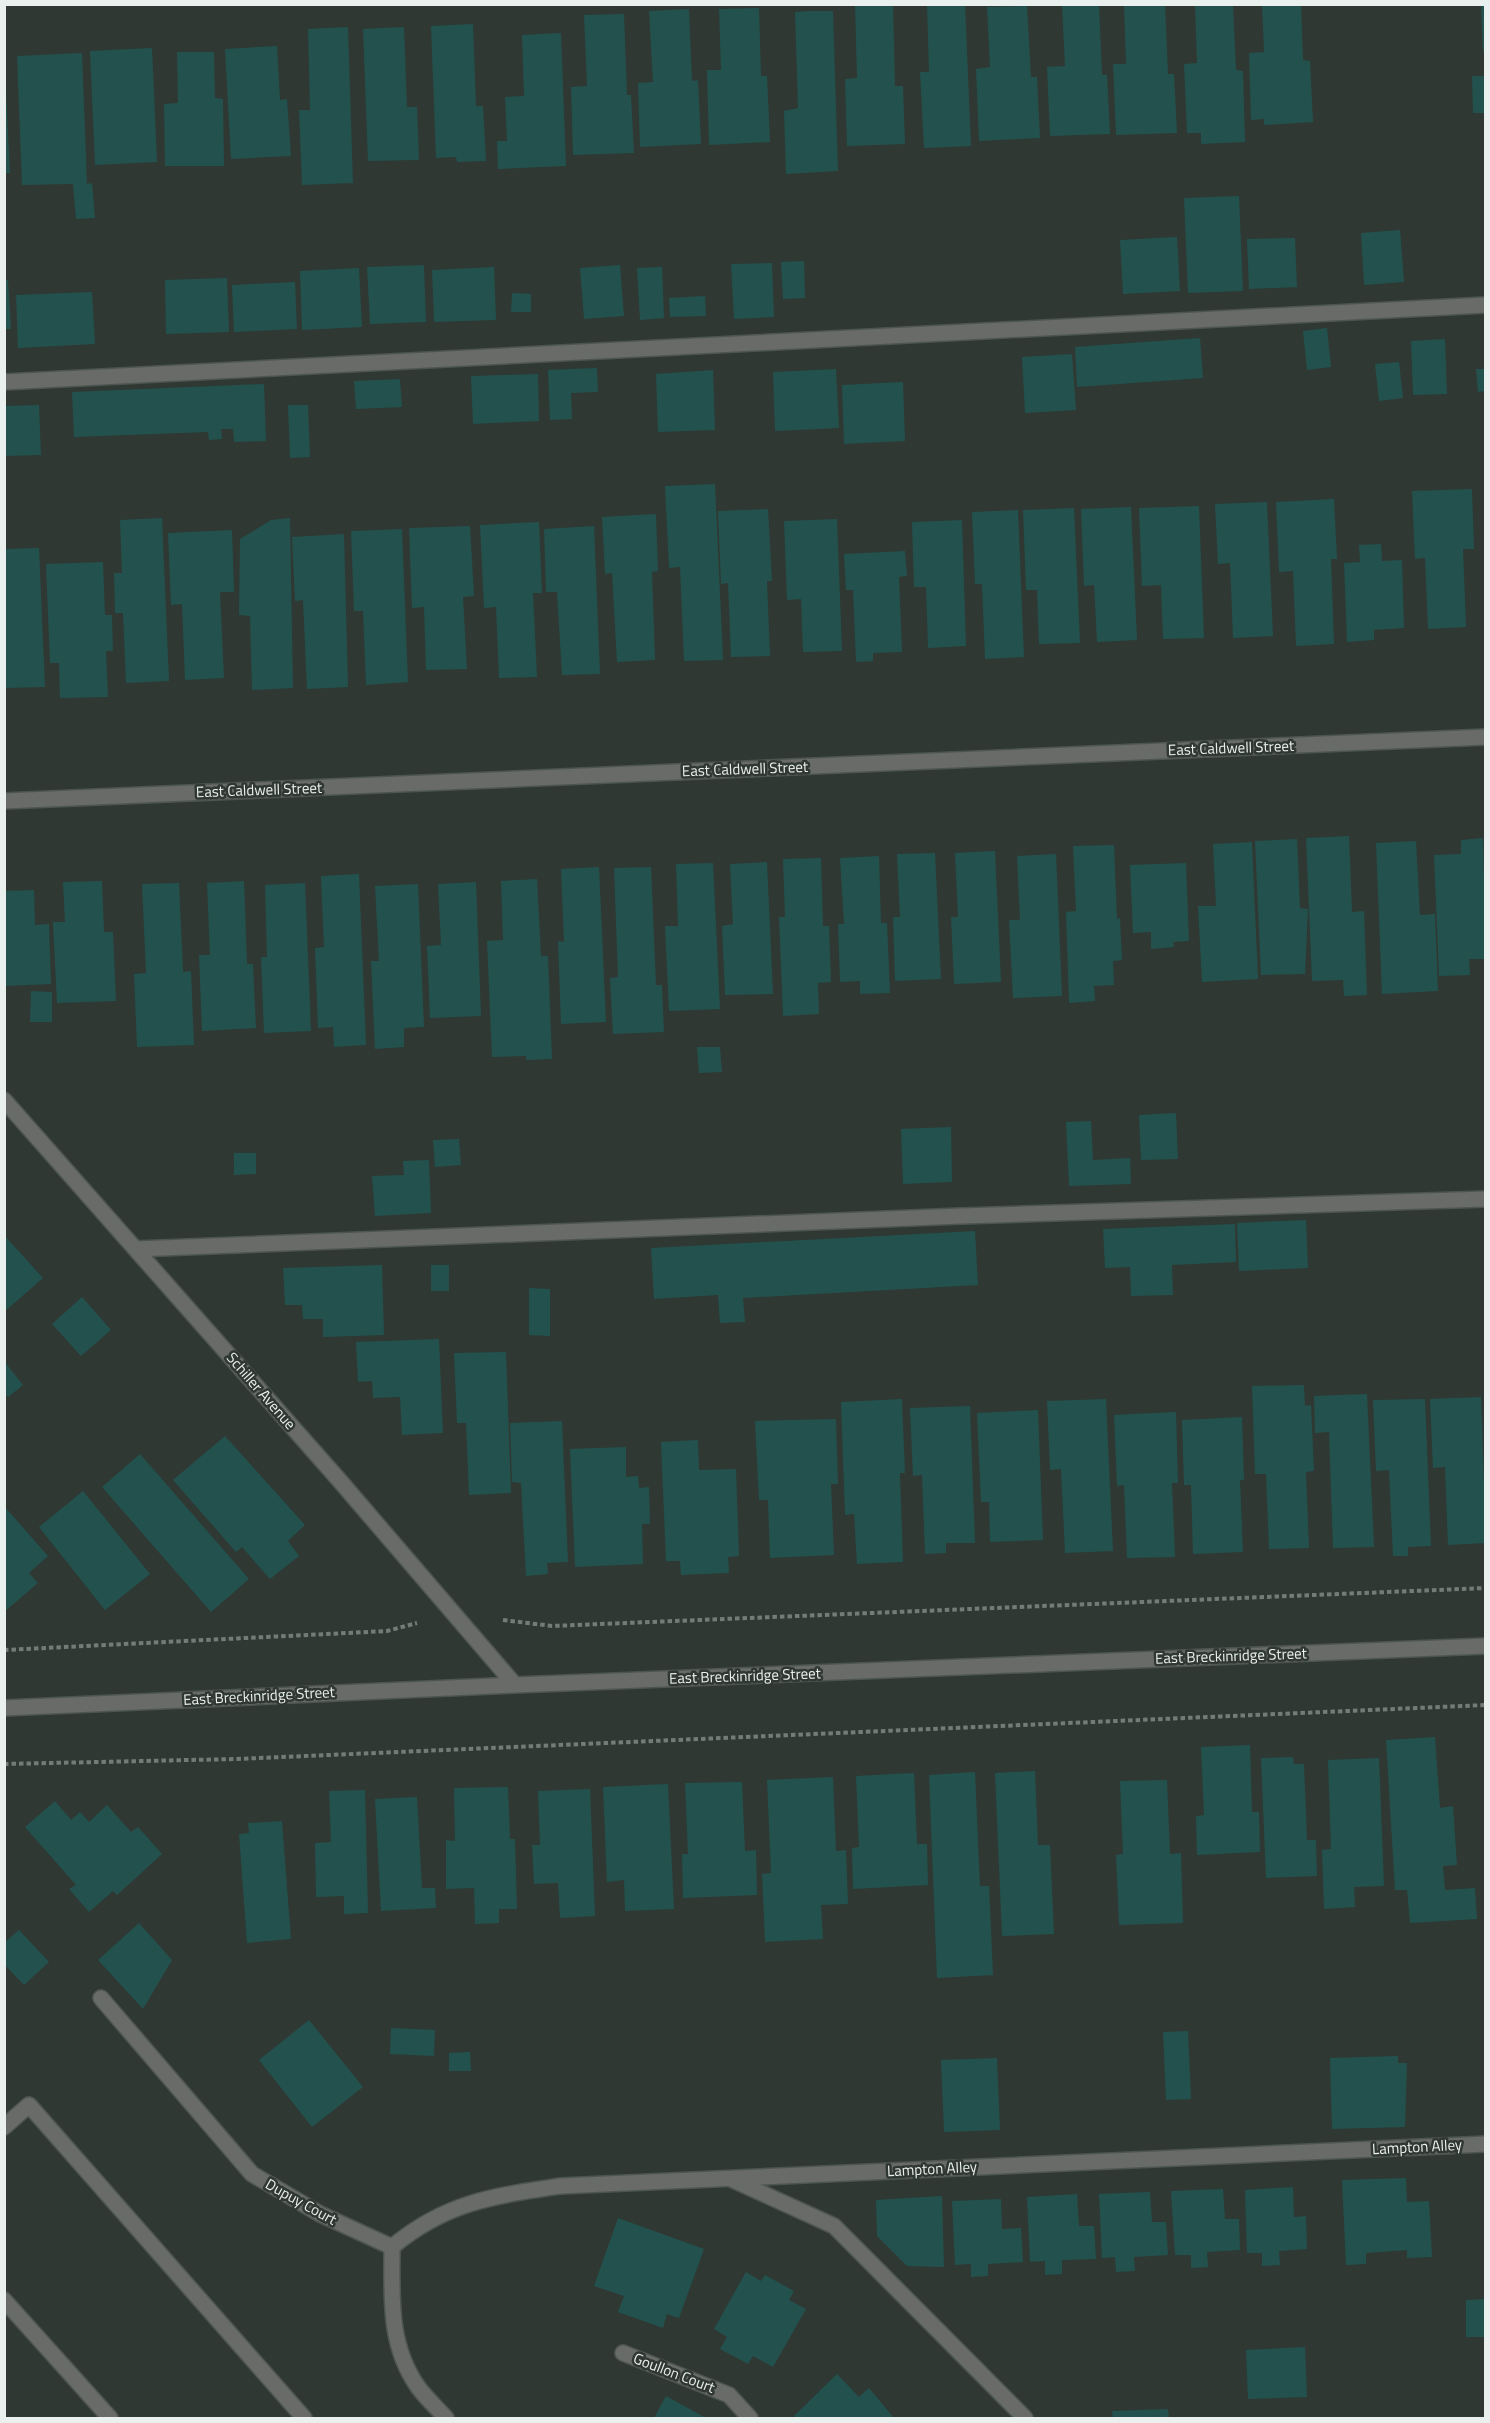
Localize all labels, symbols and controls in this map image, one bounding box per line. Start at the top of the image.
street label: East Caldwell Street [1167,734,1295,761]
street label: East Caldwell Street [681,755,809,782]
street label: East Caldwell Street [195,776,323,803]
street label: Schiller Avenue [221,1347,302,1434]
street label: East Breckinridge Street [1155,1641,1308,1670]
street label: East Breckinridge Street [669,1661,822,1690]
street label: East Breckinridge Street [183,1680,336,1711]
street label: Lampton Alley [1371,2133,1463,2160]
street label: Lampton Alley [886,2155,978,2182]
street label: Dupuy Court [261,2172,342,2231]
street label: Goullon Court [630,2346,719,2399]

